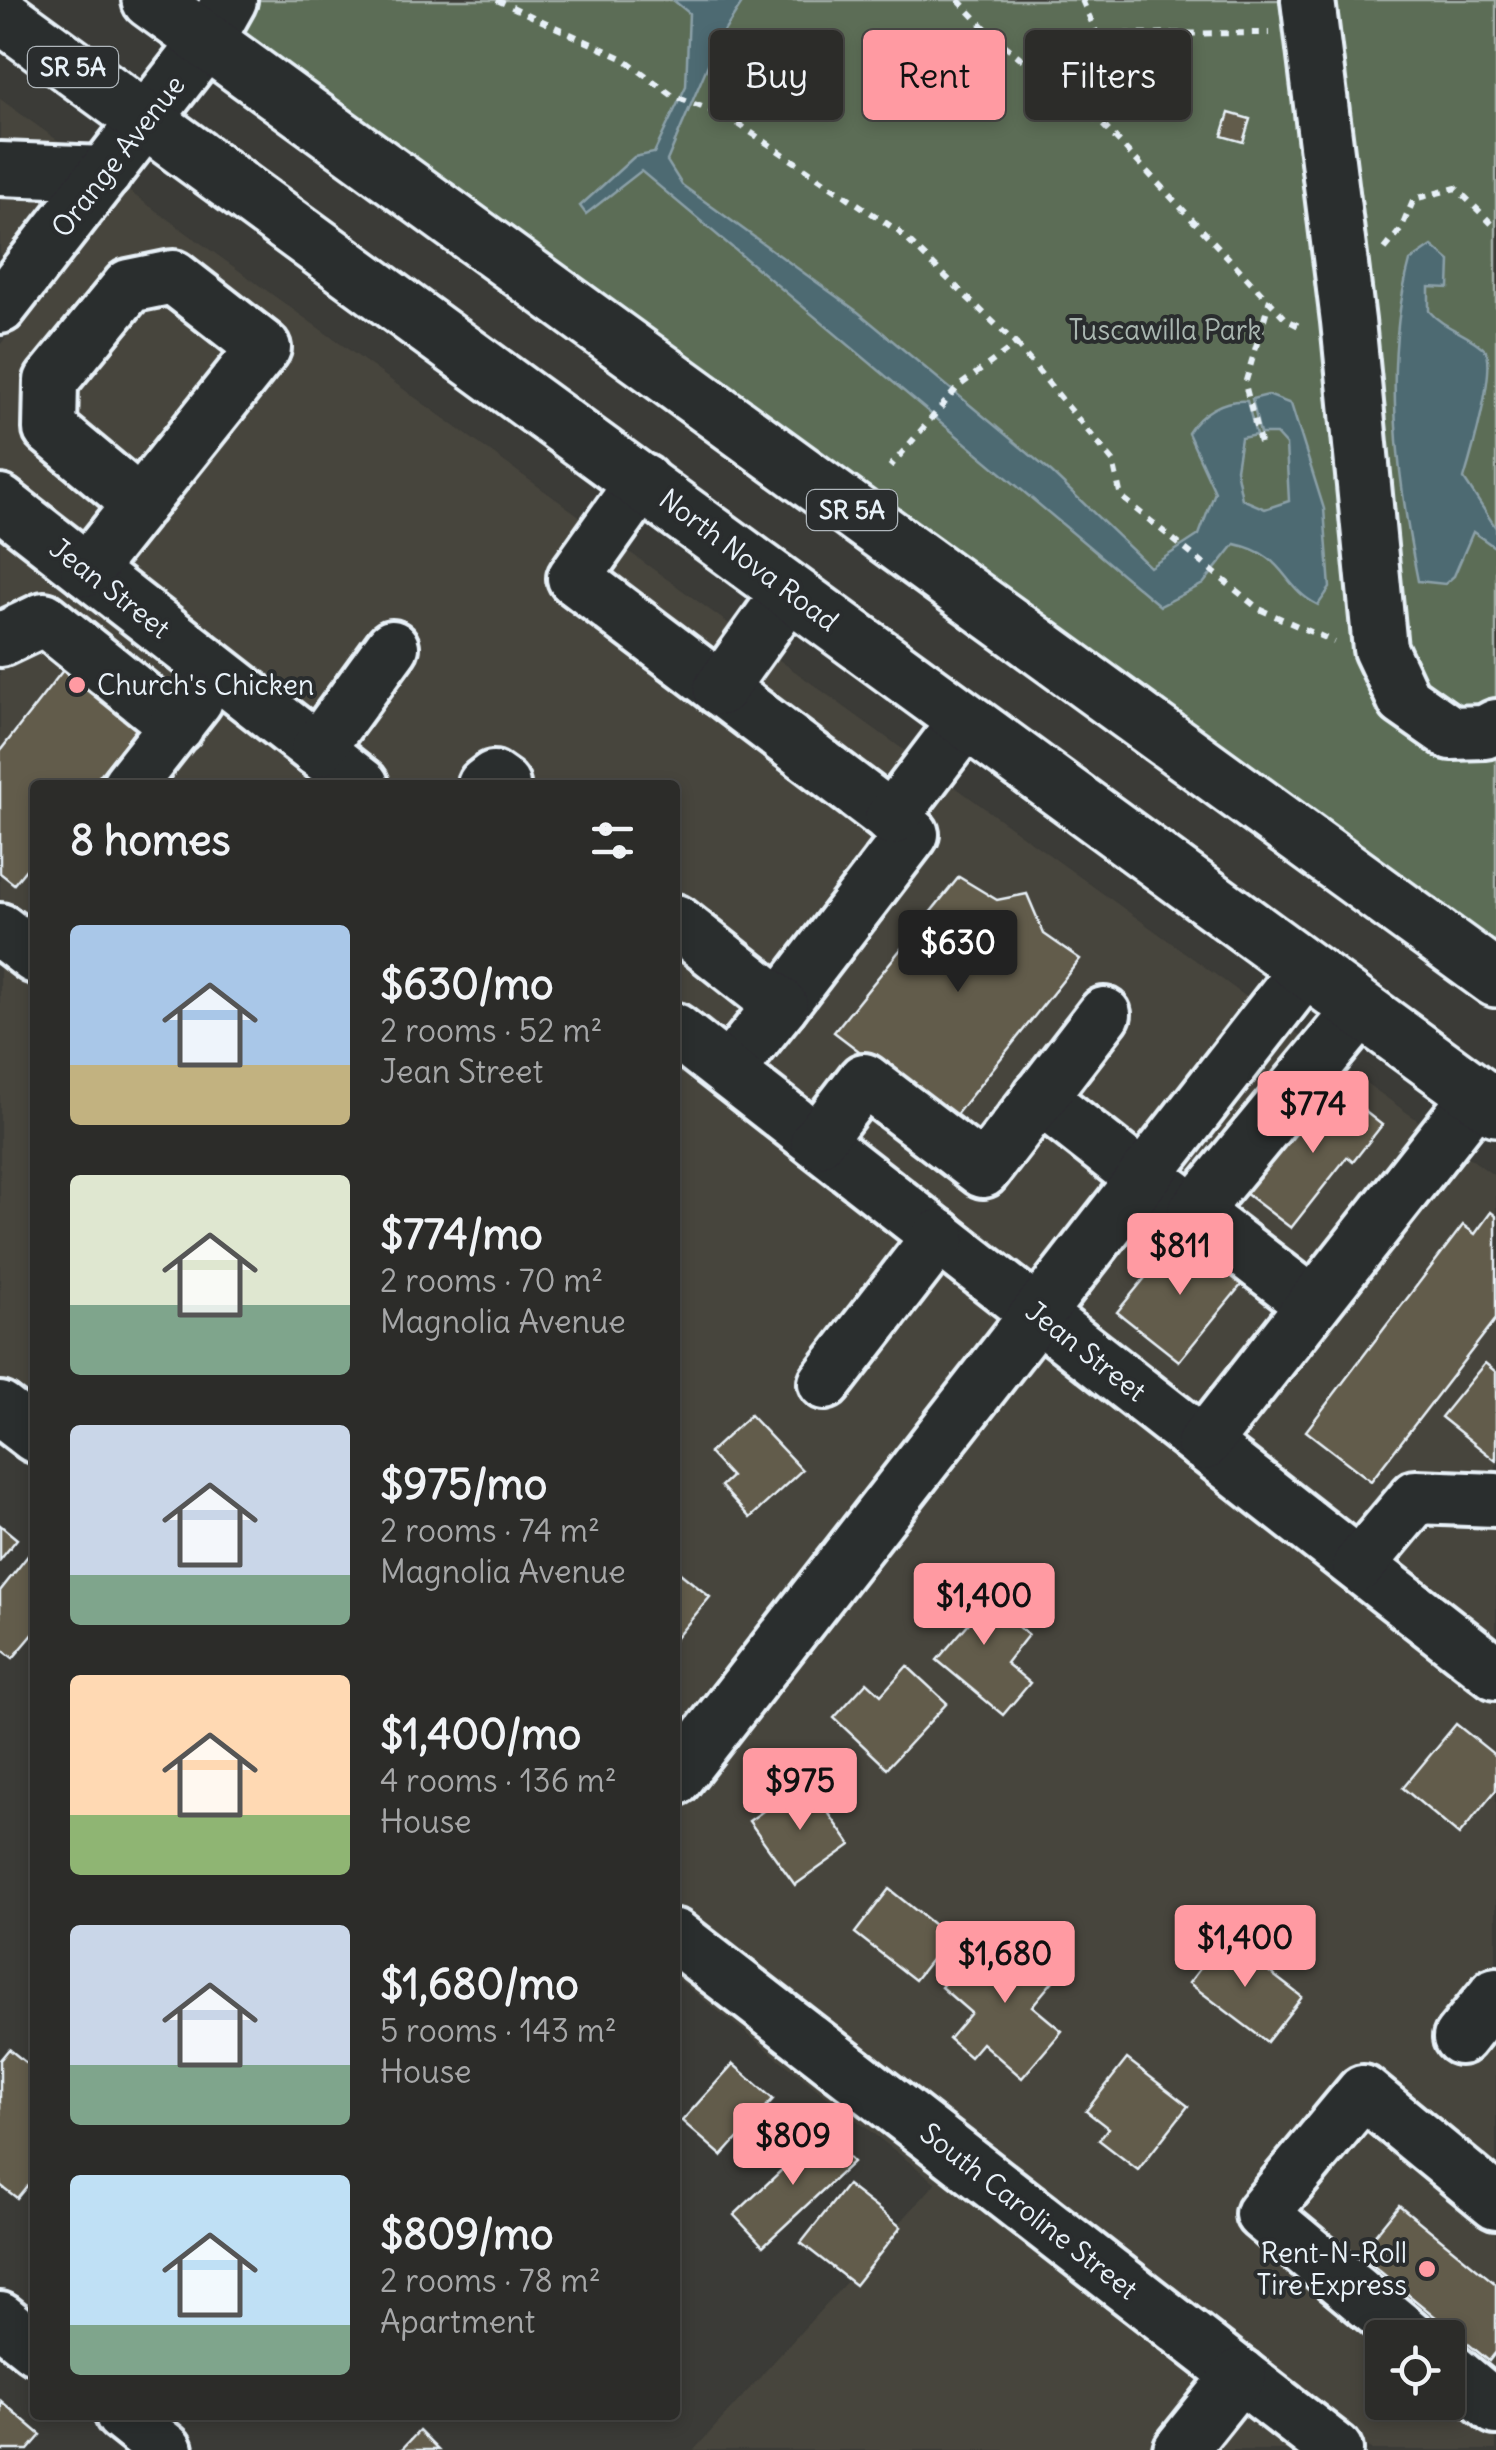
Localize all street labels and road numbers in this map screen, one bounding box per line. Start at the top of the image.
road number: SR 5A [28,47,118,87]
street label: Orange Avenue [43,68,193,244]
street label: North Nova Road [652,481,846,639]
road number: SR 5A [807,490,897,530]
street label: Jean Street [43,530,177,646]
street label: Jean Street [1019,1293,1153,1409]
street label: South Caroline Street [913,2115,1145,2307]

